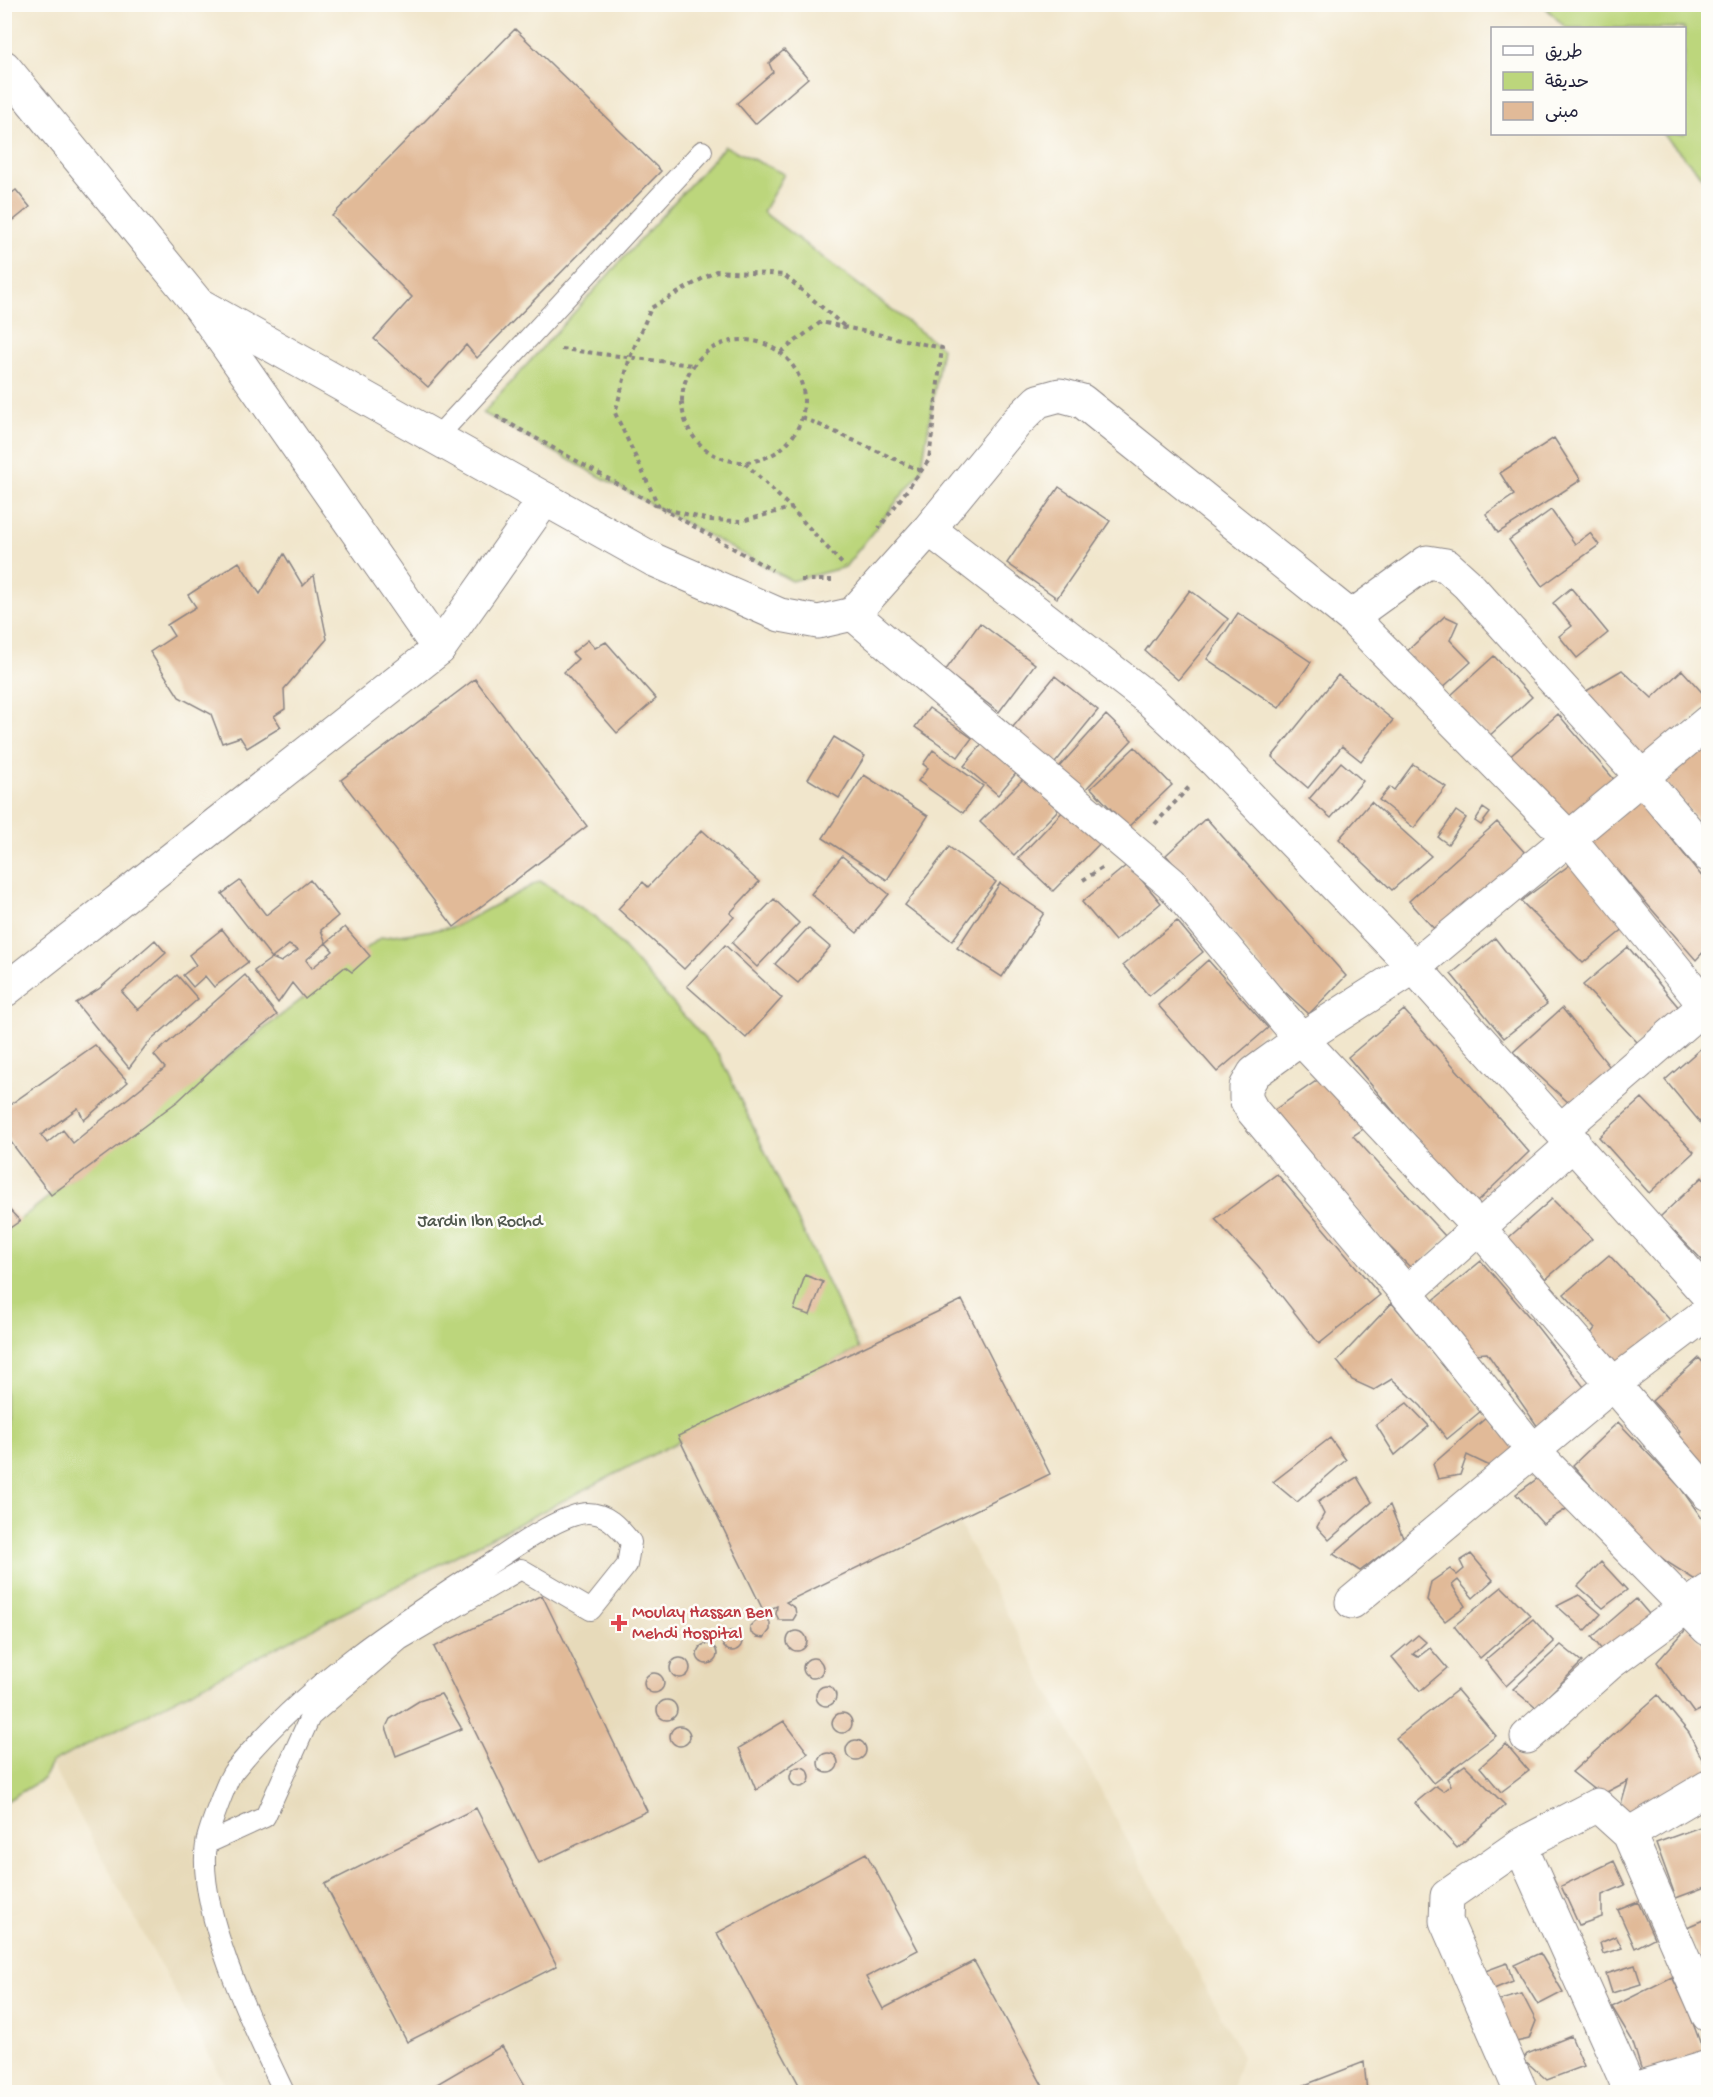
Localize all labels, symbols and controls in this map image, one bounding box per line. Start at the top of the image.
legend [1491,27,1686,135]
text: طريق [1545,43,1583,64]
text: حديقة [1545,73,1589,94]
text: مبنى [1545,103,1579,124]
park label: Jardin Ibn Rochd [418,1212,544,1233]
place label: Moulay Hassan Ben Mehdi Hospital [632,1603,773,1645]
marker: Moulay Hassan Ben Mehdi Hospital [610,1614,628,1632]

